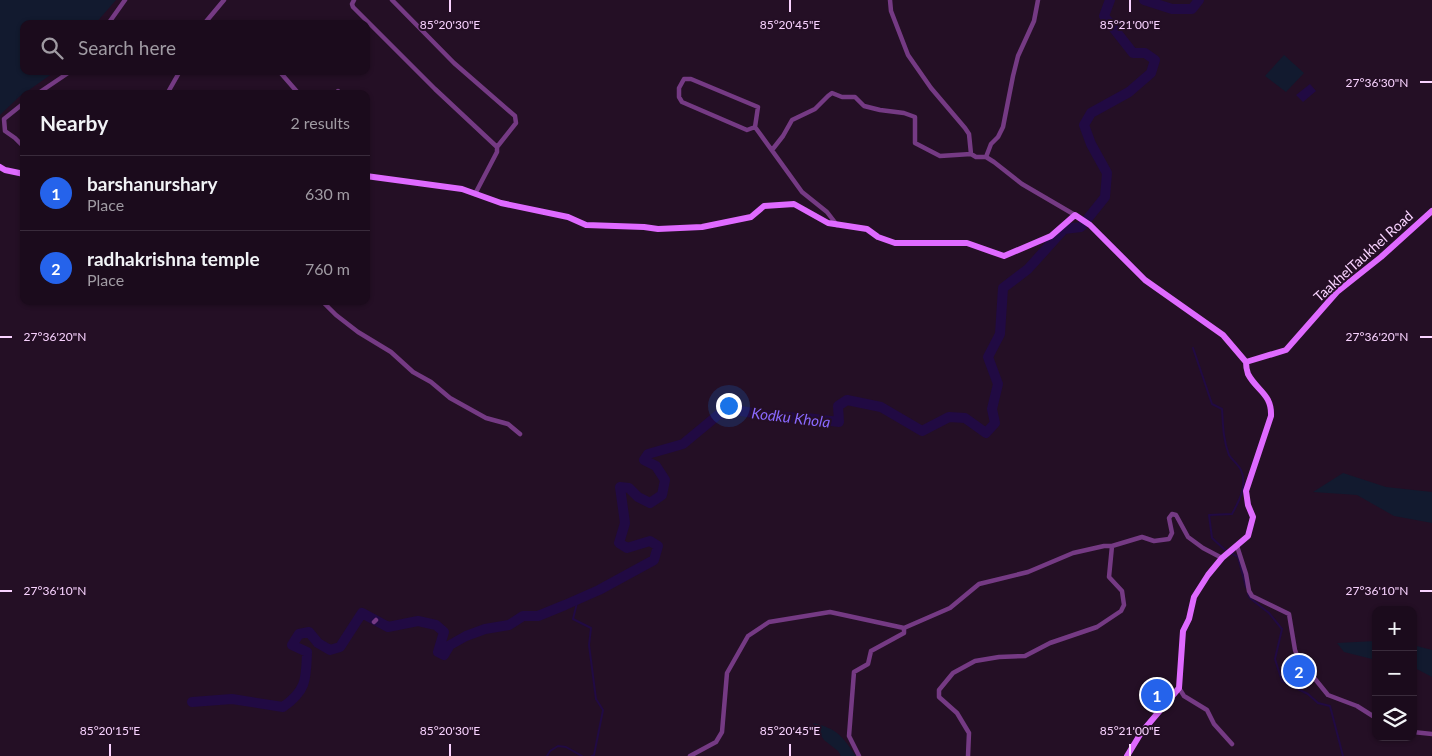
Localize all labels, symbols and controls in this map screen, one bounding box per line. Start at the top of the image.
text: 85°20'30"E [420,17,480,32]
text: 85°20'45"E [760,17,820,32]
text: 85°21'00"E [1100,17,1160,32]
search box [20,20,370,75]
icon: search [38,34,66,62]
text: Search here [78,36,176,59]
text: 27°36'30"N [1346,75,1408,90]
text: Nearby [40,110,108,135]
text: 2 results [290,113,350,132]
text: barshanurshary [87,172,218,195]
text: 1 [51,184,61,203]
text: 630 m [305,184,350,203]
text: Place [87,195,124,214]
street label: TaakhelTaukhel Road [1310,207,1416,305]
text: radhakrishna temple [87,247,260,270]
text: 2 [51,259,61,278]
text: 760 m [305,259,350,278]
text: Place [87,270,124,289]
text: 27°36'20"N [24,329,86,344]
text: 27°36'20"N [1346,329,1408,344]
your location [716,393,742,419]
water label: Kodku Khola [751,403,832,431]
text: 27°36'10"N [24,583,86,598]
text: 27°36'10"N [1346,583,1408,598]
map controls [1372,606,1417,741]
button: + [1372,606,1417,651]
button: − [1372,651,1417,696]
pin: 2 [1283,652,1315,690]
pin: 1 [1141,676,1173,714]
button: layers [1372,696,1417,741]
text: 85°20'15"E [80,723,140,738]
text: 85°20'30"E [420,723,480,738]
text: 85°20'45"E [760,723,820,738]
text: 85°21'00"E [1100,723,1160,738]

